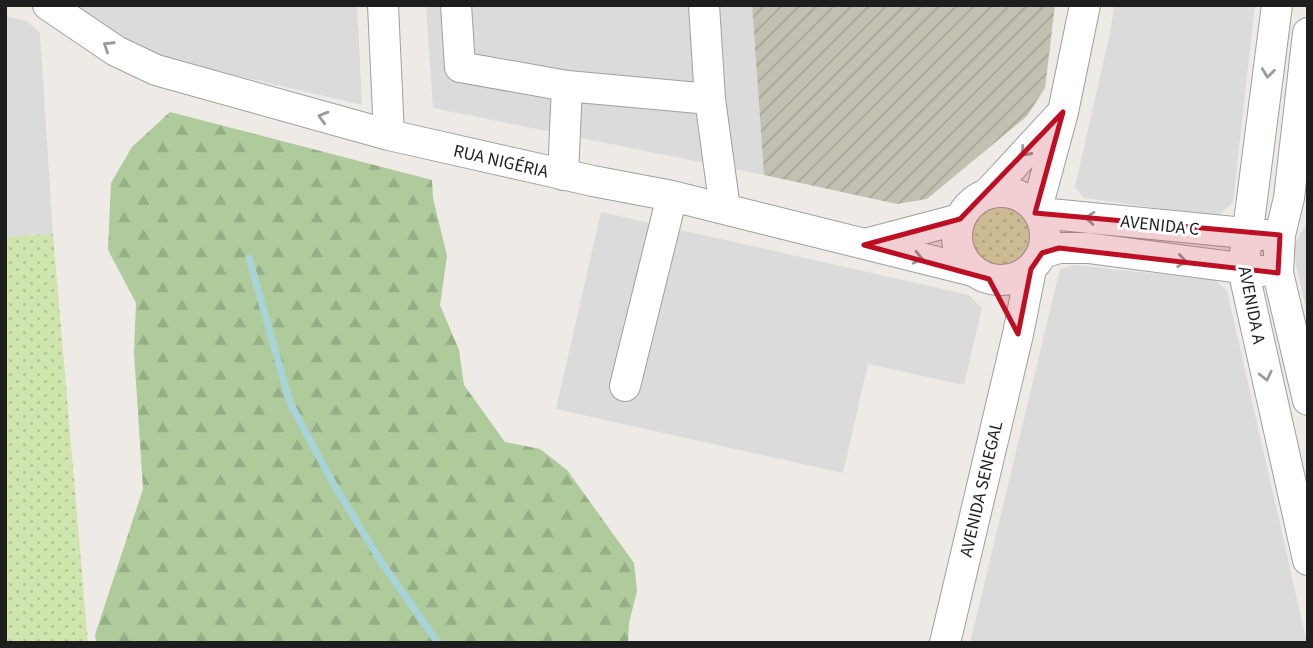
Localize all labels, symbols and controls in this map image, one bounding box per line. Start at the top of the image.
one-way arrow [103,41,116,54]
one-way arrow [1261,67,1276,79]
one-way arrow [318,111,330,125]
street label: RUA NIGÉRIA [451,138,551,185]
one-way arrow [1020,144,1033,157]
street label: AVENIDA C [1119,209,1201,242]
one-way arrow [1084,211,1095,226]
one-way arrow [912,249,924,264]
one-way arrow [1176,253,1188,268]
street label: AVENIDA A [1232,264,1271,346]
one-way arrow [1258,370,1273,382]
street label: AVENIDA SENEGAL [954,418,1009,560]

